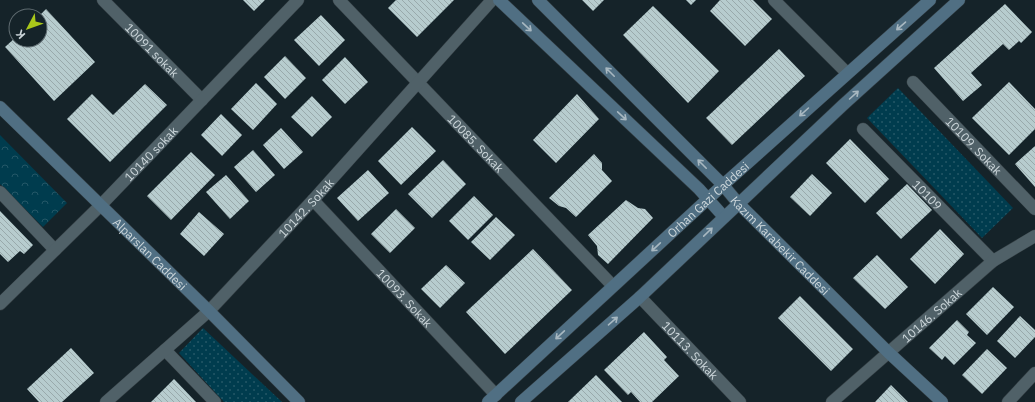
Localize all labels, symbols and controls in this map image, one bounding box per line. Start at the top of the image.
north arrow [8,8,48,48]
street label: 10091 sokak [122,19,183,81]
one-way arrow [896,21,906,30]
one-way arrow [522,22,532,32]
text: K [12,27,28,42]
one-way arrow [605,67,615,77]
one-way arrow [849,90,859,100]
one-way arrow [799,107,809,117]
street label: 10085. Sokak [445,111,508,176]
one-way arrow [617,111,627,121]
street label: 10109. Sokak [943,113,1006,178]
street label: 10140 sokak [121,122,181,184]
street label: Orhan Gazi Caddesi [664,158,752,240]
one-way arrow [697,159,707,169]
street label: 10142. Sokak [275,174,337,240]
street label: 10109 [910,176,946,213]
street label: Kazım Karabekir Caddesi [728,193,833,298]
street label: Alparslan Caddesi [110,214,190,293]
one-way arrow [703,227,713,237]
one-way arrow [651,242,661,251]
street label: 10093. Sokak [374,265,436,331]
street label: 10146. Sokak [898,284,965,345]
one-way arrow [608,316,618,325]
street label: 10113. Sokak [659,318,722,383]
one-way arrow [555,330,566,339]

